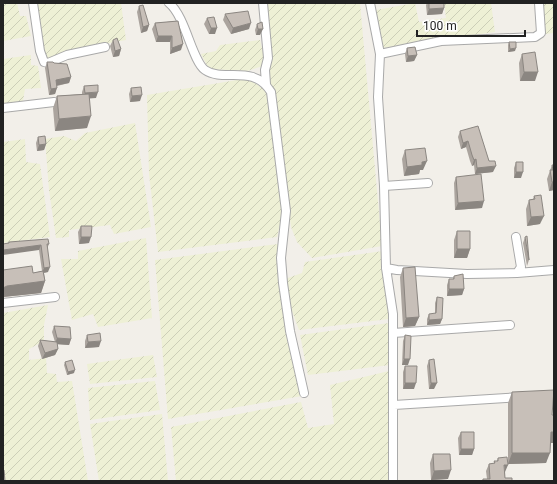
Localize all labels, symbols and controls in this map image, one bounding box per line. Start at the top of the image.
scale bar [417,12,525,38]
text: 100 m [423,19,457,33]

